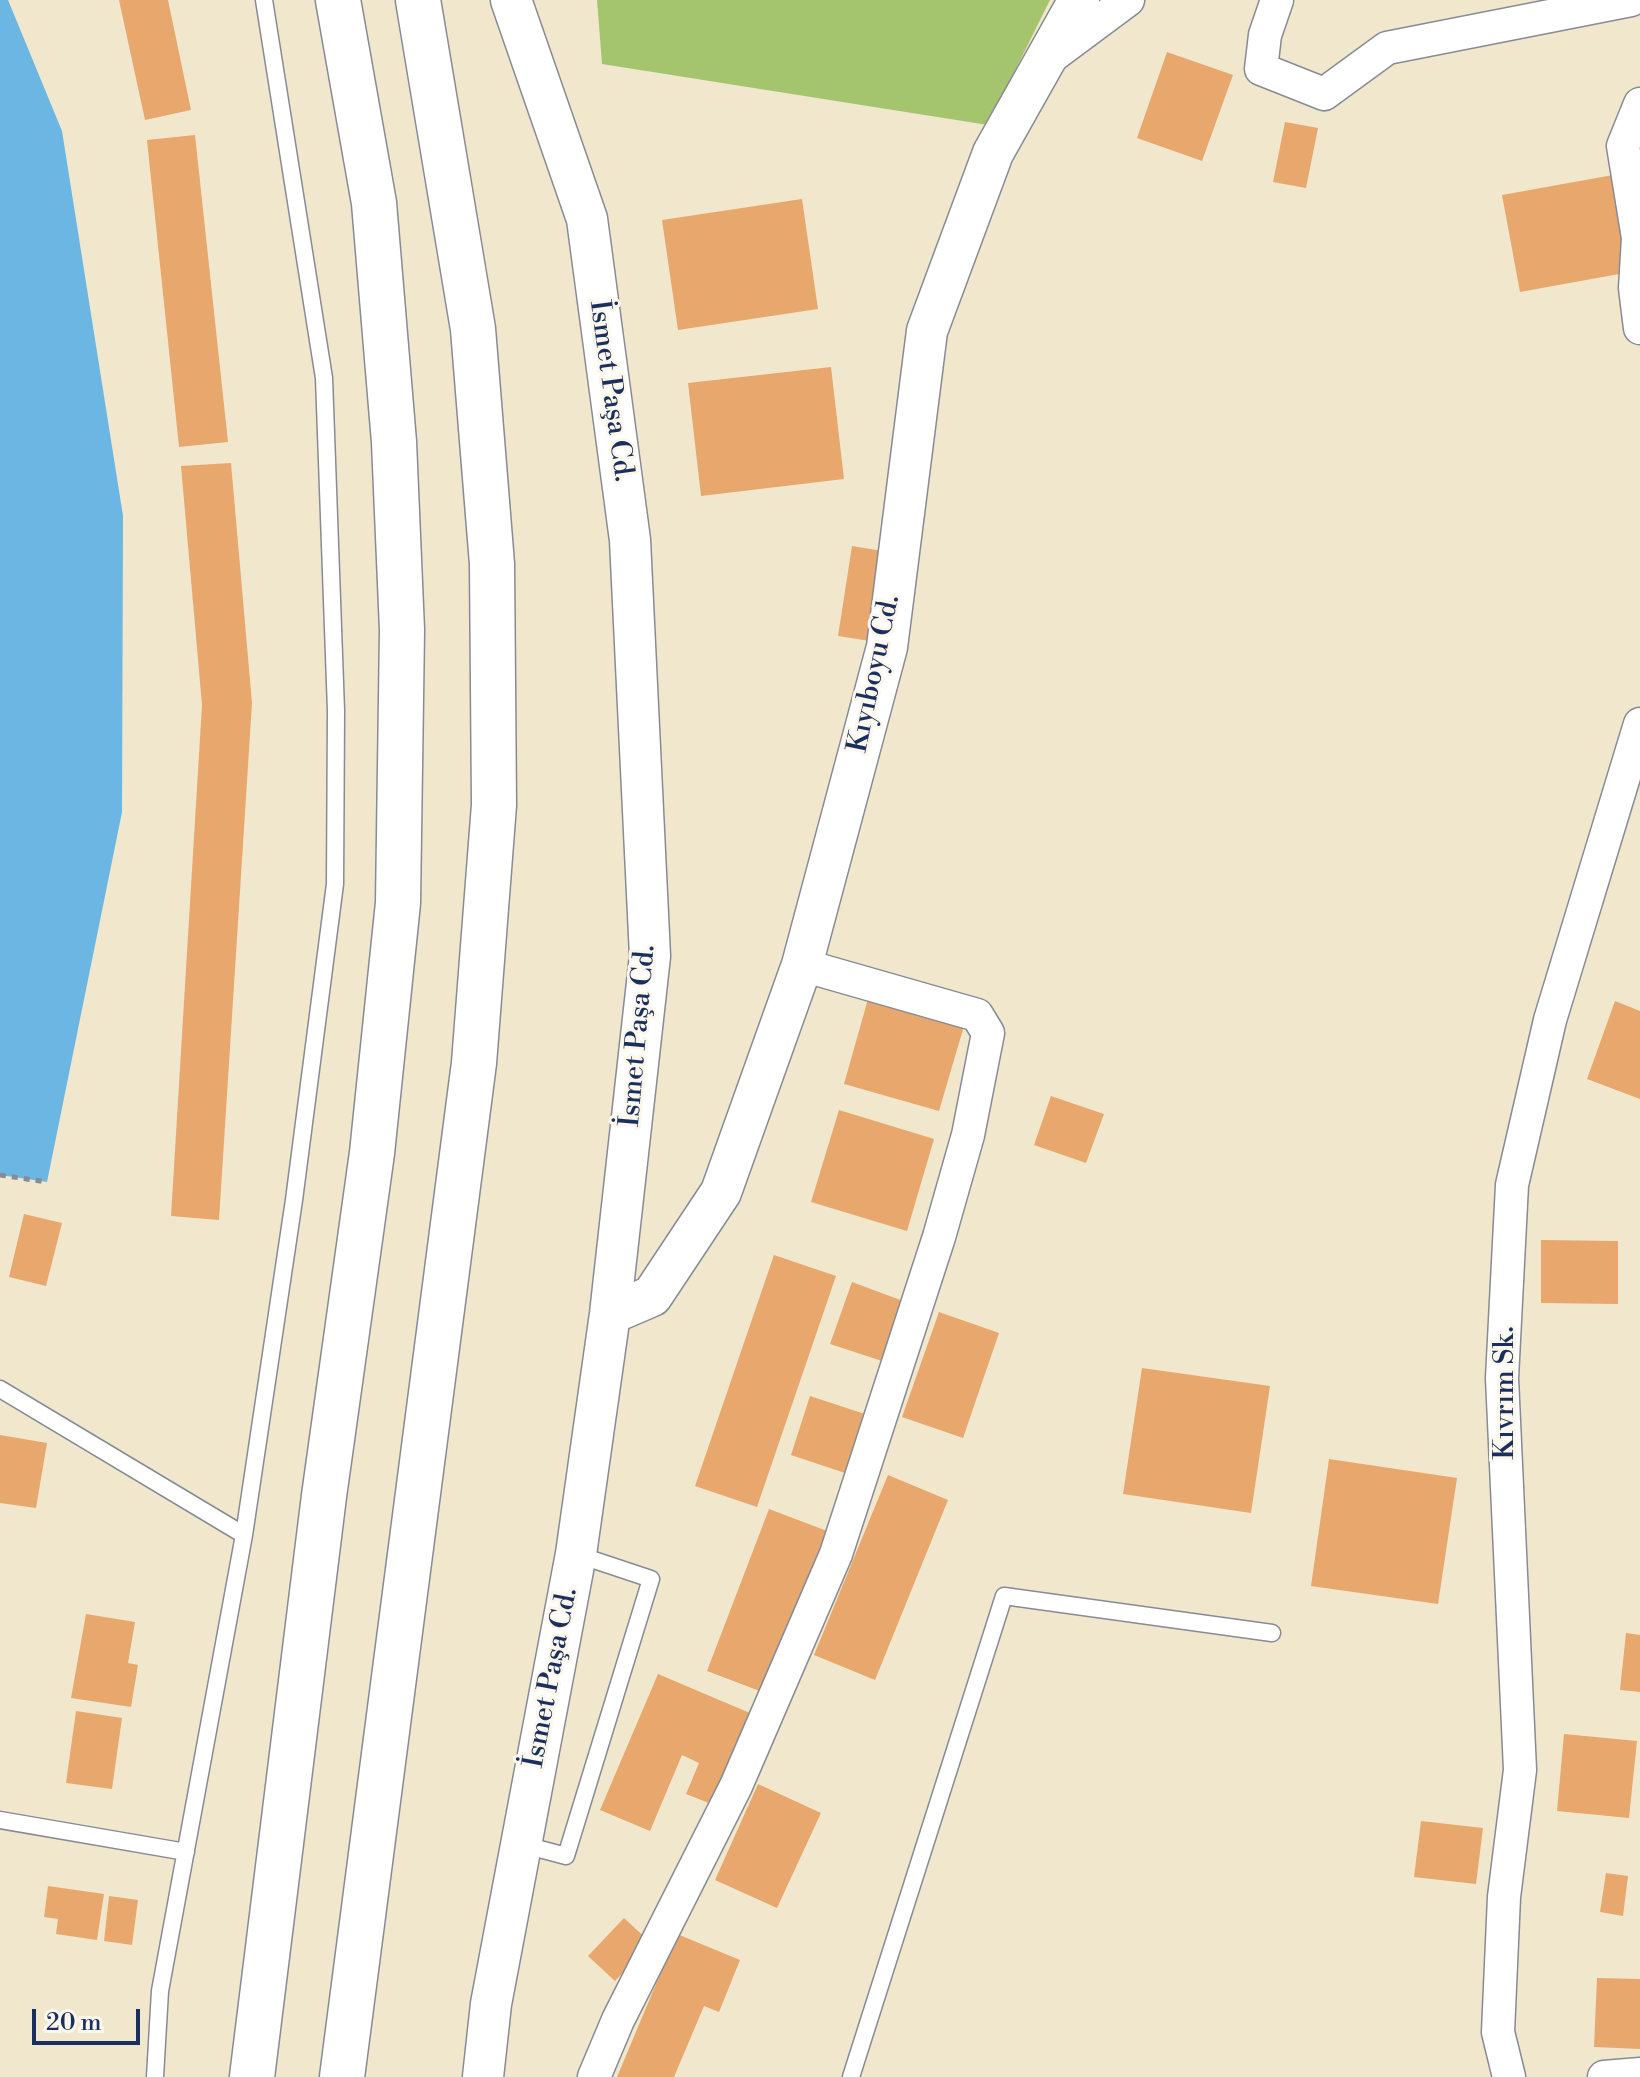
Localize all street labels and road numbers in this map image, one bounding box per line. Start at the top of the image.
street label: İsmet Paşa Cd. [581,298,639,484]
street label: Kıyıboyu Cd. [842,592,908,756]
street label: İsmet Paşa Cd. [614,944,664,1128]
street label: Kıvrım Sk. [1489,1326,1523,1460]
street label: İsmet Paşa Cd. [518,1585,586,1771]

